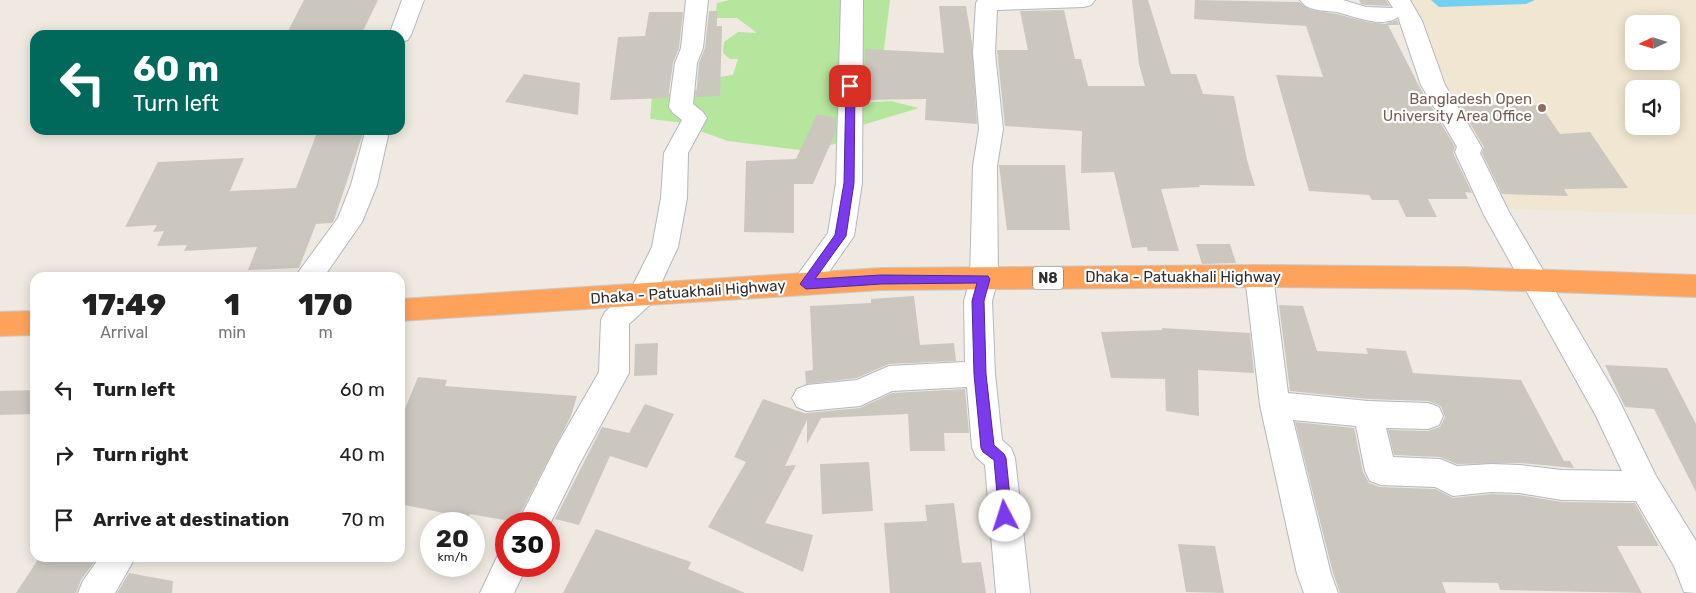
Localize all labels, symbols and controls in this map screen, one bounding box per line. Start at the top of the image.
north arrow [1625,15,1680,70]
map controls [1625,15,1680,135]
text: 60 m [133,48,219,90]
icon: left [50,50,115,115]
pin [829,65,871,107]
icon: arrive [836,72,864,100]
button: sound [1625,80,1680,135]
text: Turn left [133,90,219,117]
place label: Bangladesh Open University Area Office [1383,90,1532,125]
marker: Bangladesh Open University Area Office [1536,102,1548,114]
road number: N8 [1033,266,1063,290]
street label: Dhaka - Patuakhali Highway [1085,268,1281,286]
street label: Dhaka - Patuakhali Highway [590,276,786,308]
text: 17:49 [82,287,166,323]
text: 1 [224,287,240,323]
text: 170 [298,287,353,323]
text: Arrival [100,323,148,342]
text: min [218,323,246,342]
text: m [318,323,333,342]
icon: left [50,376,78,404]
text: Turn left [93,378,175,401]
text: 60 m [340,378,385,401]
icon: right [50,441,78,469]
text: Turn right [93,443,188,466]
text: 40 m [340,443,385,466]
position arrow [978,489,1030,541]
icon: arrive [50,506,78,534]
text: Arrive at destination [93,508,289,531]
text: 70 m [342,508,385,531]
speed limit sign: 30 [495,512,560,577]
text: 20 [436,524,469,553]
text: km/h [438,550,467,564]

